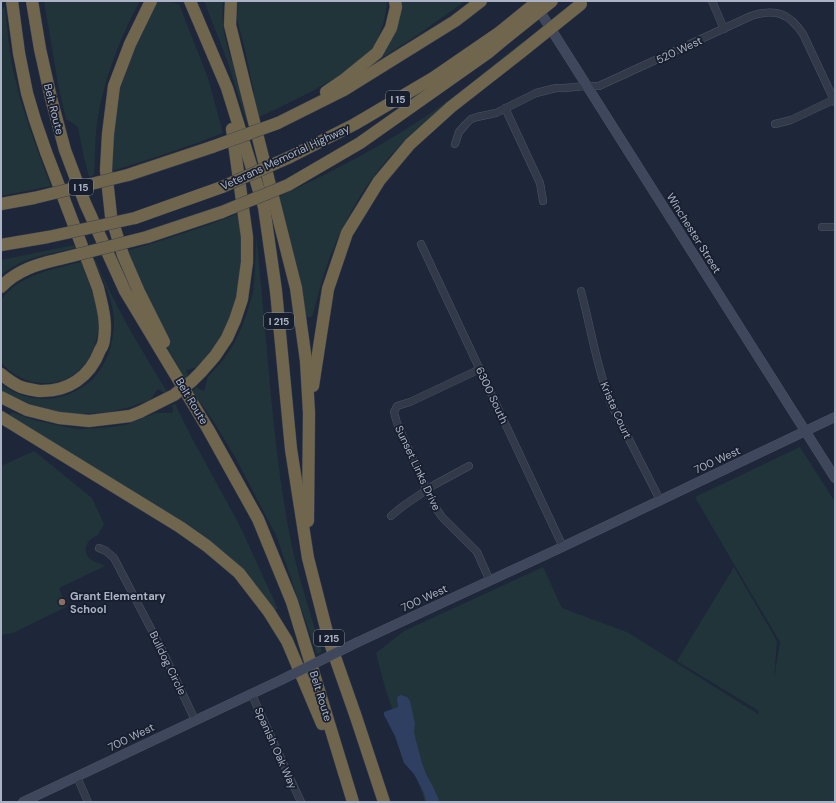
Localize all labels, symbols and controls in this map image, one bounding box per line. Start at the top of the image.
street label: 520 West [654,33,704,67]
street label: Belt Route [41,82,67,136]
road number: I 15 [386,91,410,107]
street label: Veterans Memorial Highway [218,121,352,193]
road number: I 15 [69,179,93,195]
street label: Winchester Street [664,190,724,276]
road number: I 215 [264,313,294,329]
street label: 6300 South [473,364,511,426]
street label: Belt Route [173,375,211,427]
street label: Krista Court [597,379,635,441]
street label: Sunset Links Drive [392,423,444,513]
street label: 700 West [692,443,742,477]
street label: 700 West [399,581,449,615]
place label: Grant Elementary School [70,589,166,616]
marker: Grant Elementary School [57,597,67,607]
street label: Bulldog Circle [146,629,190,697]
road number: I 215 [314,630,344,646]
street label: Belt Route [307,669,335,723]
street label: Spanish Oak Way [252,705,300,791]
street label: 700 West [106,720,156,754]

